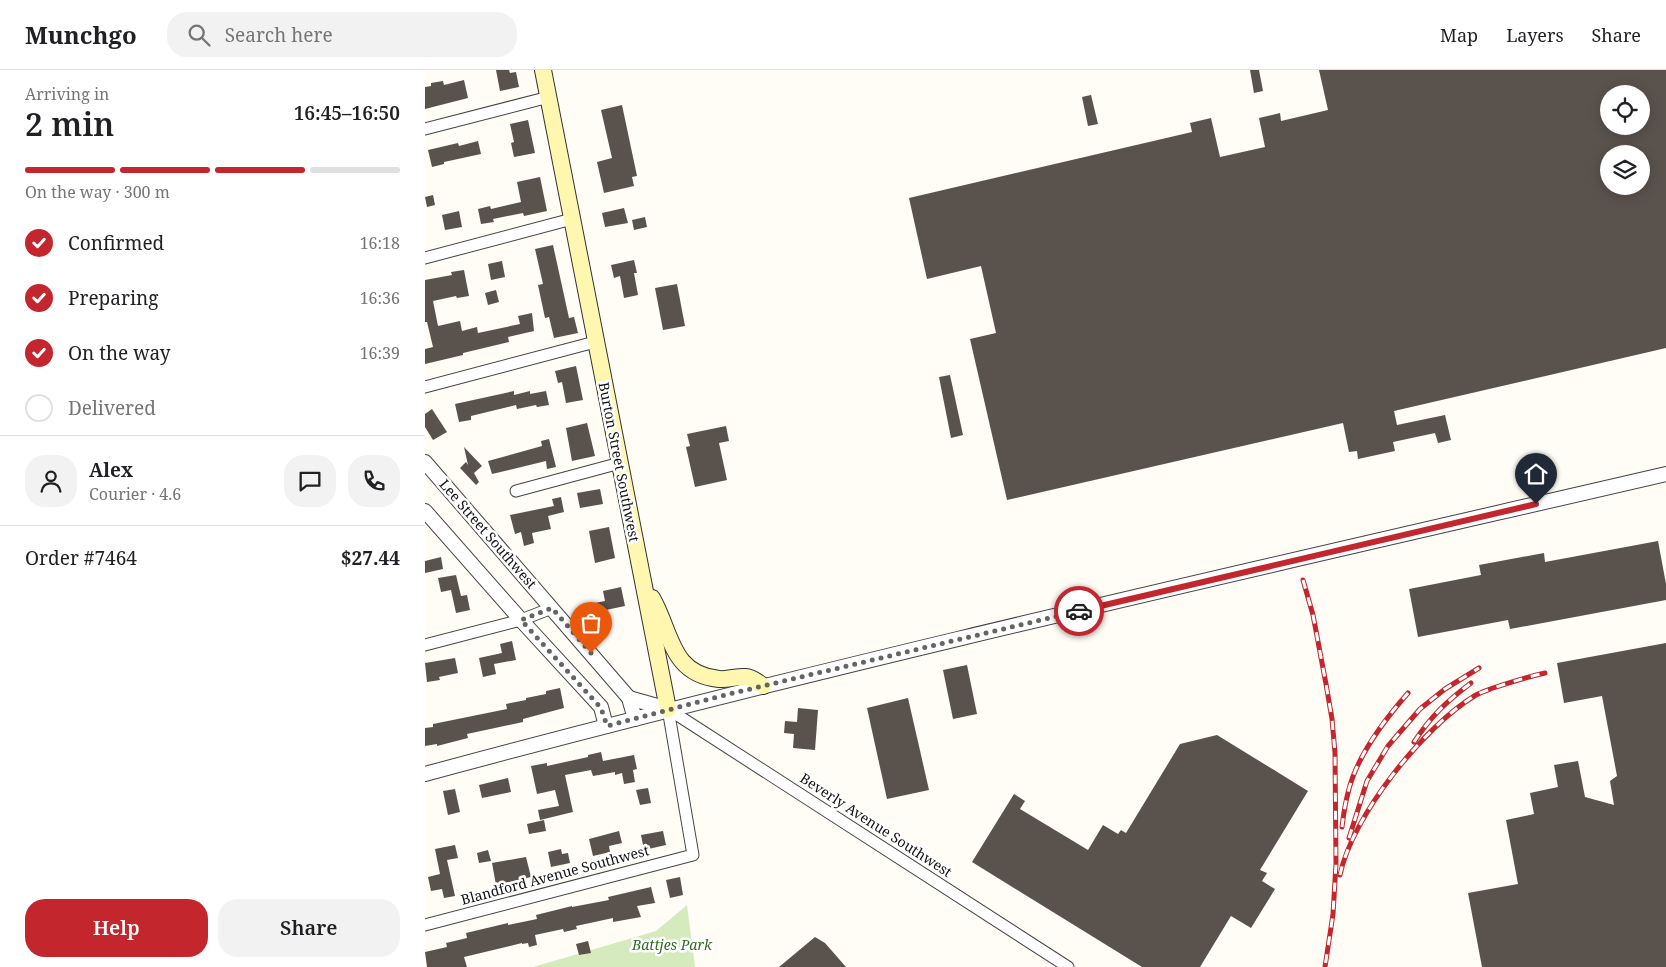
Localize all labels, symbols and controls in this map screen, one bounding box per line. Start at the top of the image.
search box [167,12,517,57]
text: Munchgo [25,18,137,51]
icon: search [185,21,213,49]
text: Search here [225,22,333,48]
text: Map [1440,23,1478,47]
text: Layers [1506,23,1564,47]
text: Share [1592,23,1641,47]
text: Arriving in [25,83,109,105]
map controls [1600,85,1650,195]
button: locate [1600,85,1650,135]
text: 16:45–16:50 [294,100,400,126]
text: 2 min [25,102,114,145]
button: layers [1600,145,1650,195]
text: On the way · 300 m [25,181,170,203]
icon: check [25,229,53,257]
text: Confirmed [68,230,164,256]
text: 16:18 [360,232,400,254]
icon: check [25,284,53,312]
text: Preparing [68,285,158,311]
text: 16:36 [360,287,400,309]
icon: check [25,339,53,367]
text: On the way [68,340,171,366]
text: 16:39 [360,342,400,364]
street label: Burton Street Southwest [595,380,644,543]
text: Delivered [68,395,156,421]
pin [1515,453,1557,504]
button: person [25,455,77,507]
button: chat [284,455,336,507]
button: phone [348,455,400,507]
text: Alex [89,457,133,483]
icon: home [1522,460,1550,488]
street label: Lee Street Southwest [436,475,541,592]
text: Courier · 4.6 [89,483,181,505]
text: Order #7464 [25,545,137,571]
text: $27.44 [341,545,400,571]
courier [1054,586,1104,636]
icon: car [1065,597,1093,625]
pin [570,602,612,653]
icon: bag [577,609,605,637]
street label: Beverly Avenue Southwest [797,768,956,881]
street label: Blandford Avenue Southwest [459,840,651,909]
button: Help [25,899,208,957]
button: Share [218,899,400,957]
park label: Battjes Park [631,935,713,954]

